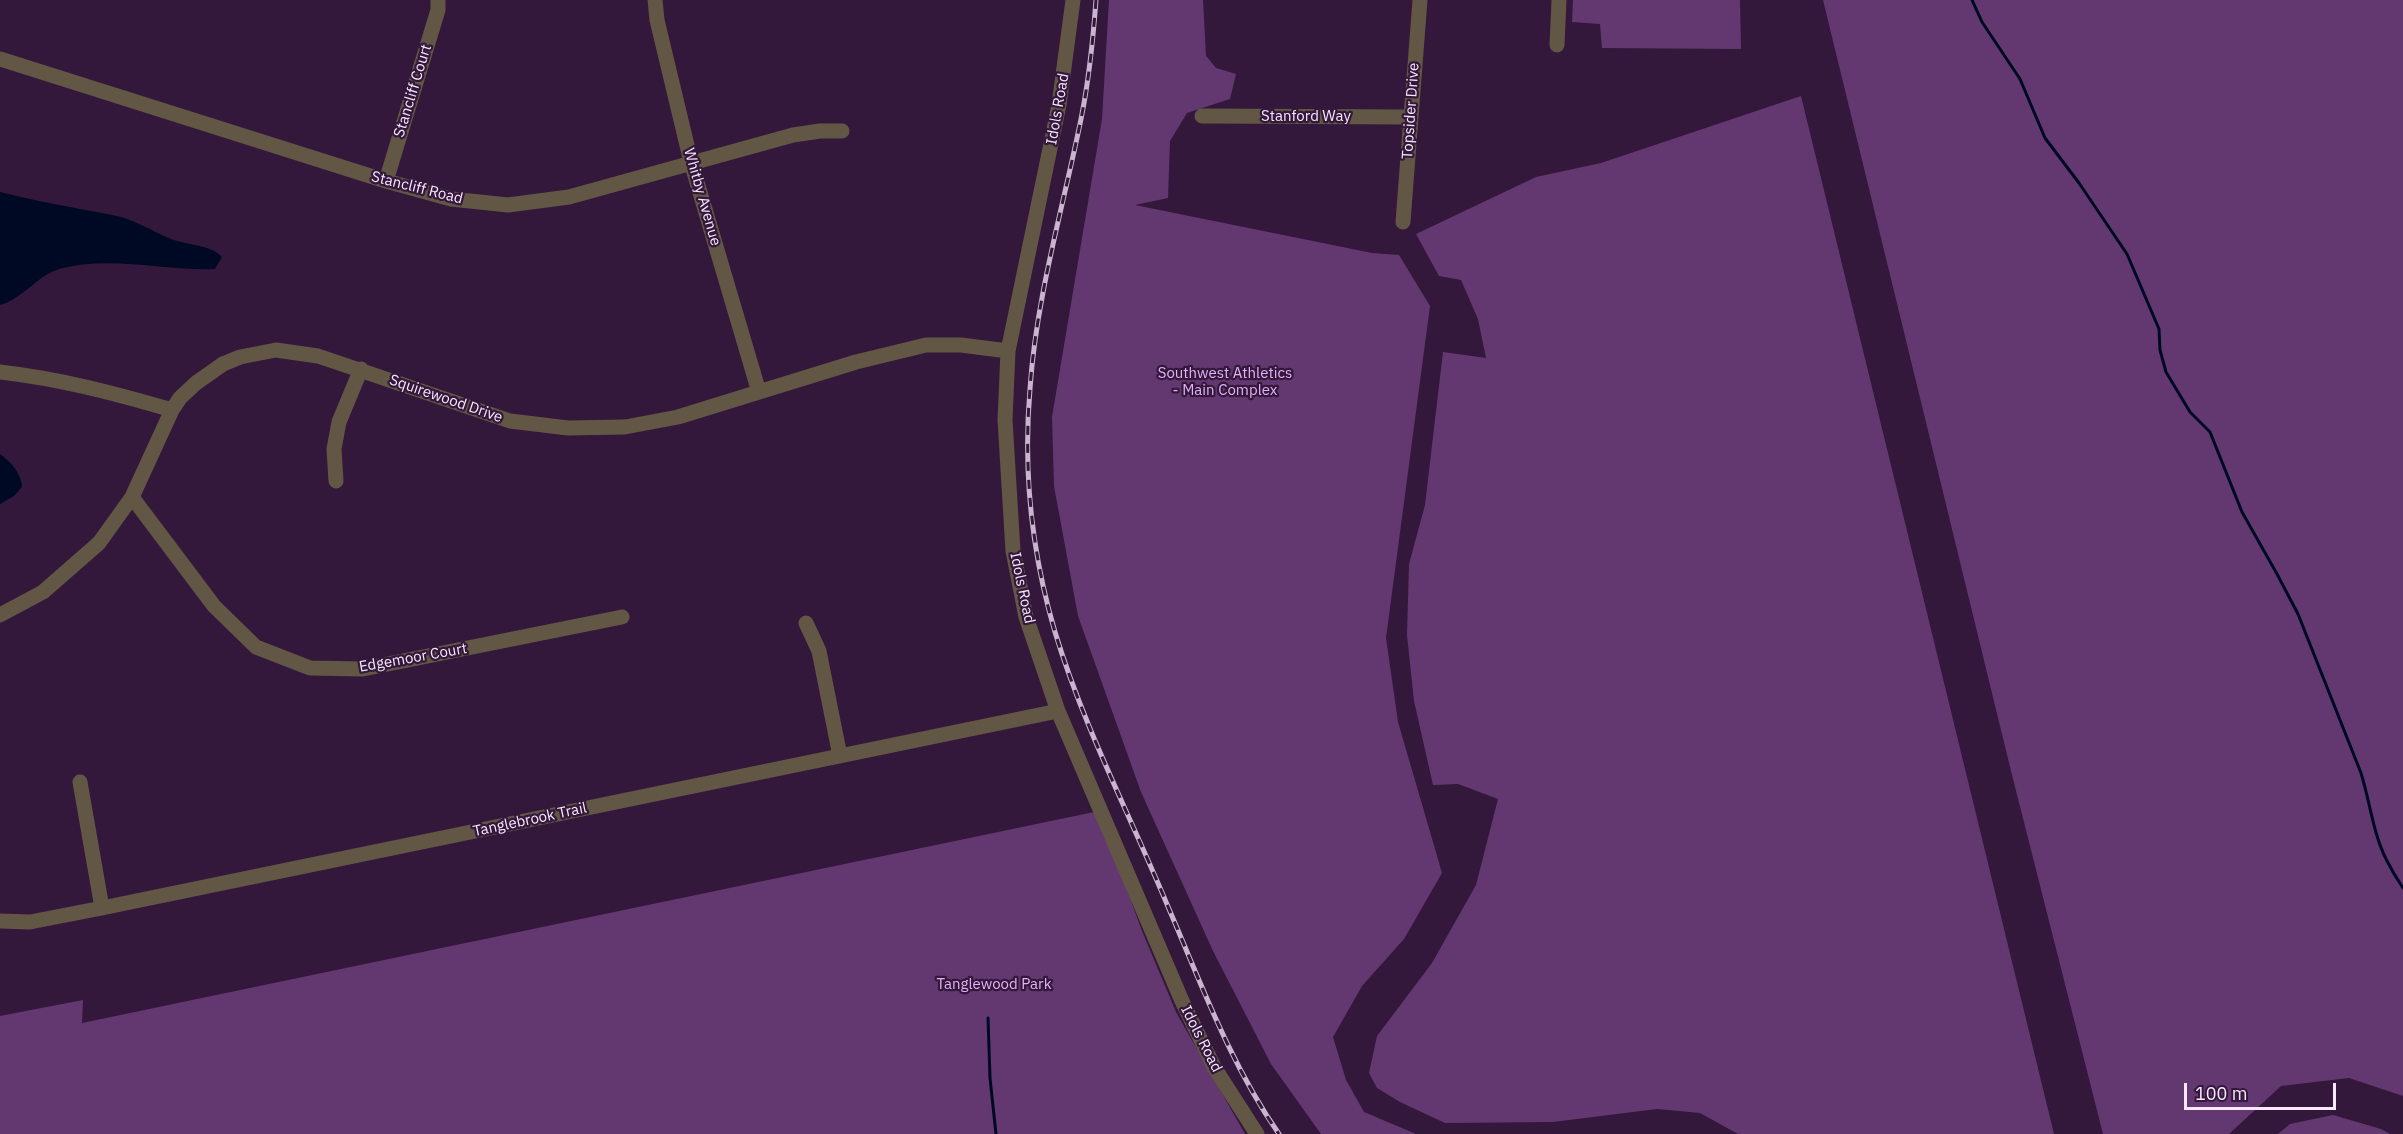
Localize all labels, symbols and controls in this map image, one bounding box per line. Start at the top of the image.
street label: Stancliff Court [390,42,436,140]
street label: Topsider Drive [1399,62,1423,160]
street label: Idols Road [1043,72,1073,146]
street label: Stanford Way [1261,108,1351,126]
street label: Whitby Avenue [679,146,725,248]
street label: Stancliff Road [369,168,465,208]
park label: Southwest Athletics - Main Complex [1158,365,1292,400]
street label: Squirewood Drive [387,371,505,427]
street label: Idols Road [1006,551,1038,625]
street label: Edgemoor Court [358,640,468,676]
street label: Tanglebrook Trail [471,799,589,841]
park label: Tanglewood Park [936,976,1052,994]
street label: Idols Road [1177,1003,1225,1075]
scale bar [2187,1071,2338,1109]
text: 100 m [2195,1082,2247,1105]

